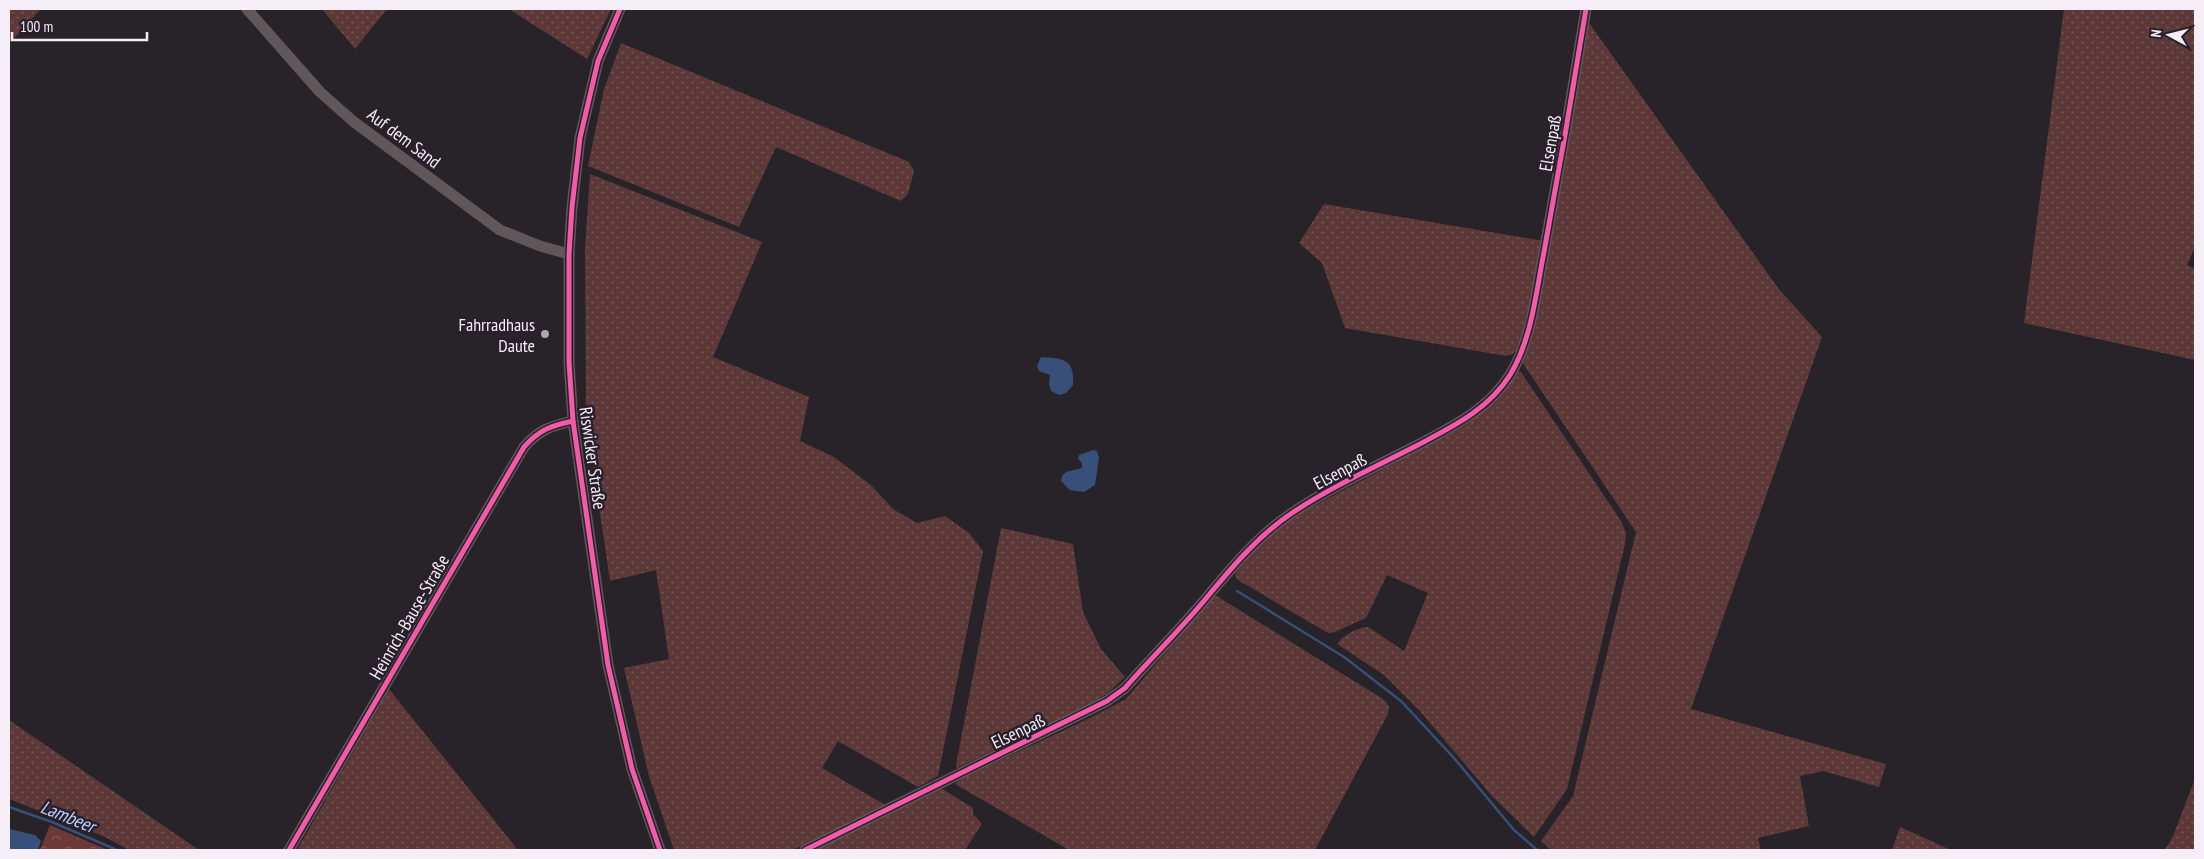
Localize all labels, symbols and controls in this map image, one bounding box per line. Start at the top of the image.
scale bar [12,10,148,42]
north arrow [2144,10,2194,60]
text: 100 m [20,17,53,36]
text: N [2147,29,2165,38]
street label: Auf dem Sand [363,103,445,173]
street label: Elsenpaß [1534,113,1566,173]
place label: Fahrradhaus Daute [459,313,535,357]
marker: Fahrradhaus Daute [539,328,551,340]
street label: Riswicker Straße [574,405,612,511]
street label: Elsenpaß [1309,447,1371,495]
street label: Heinrich-Bause-Straße [364,550,454,684]
street label: Elsenpaß [987,708,1049,754]
water label: Lambeer [37,794,101,839]

